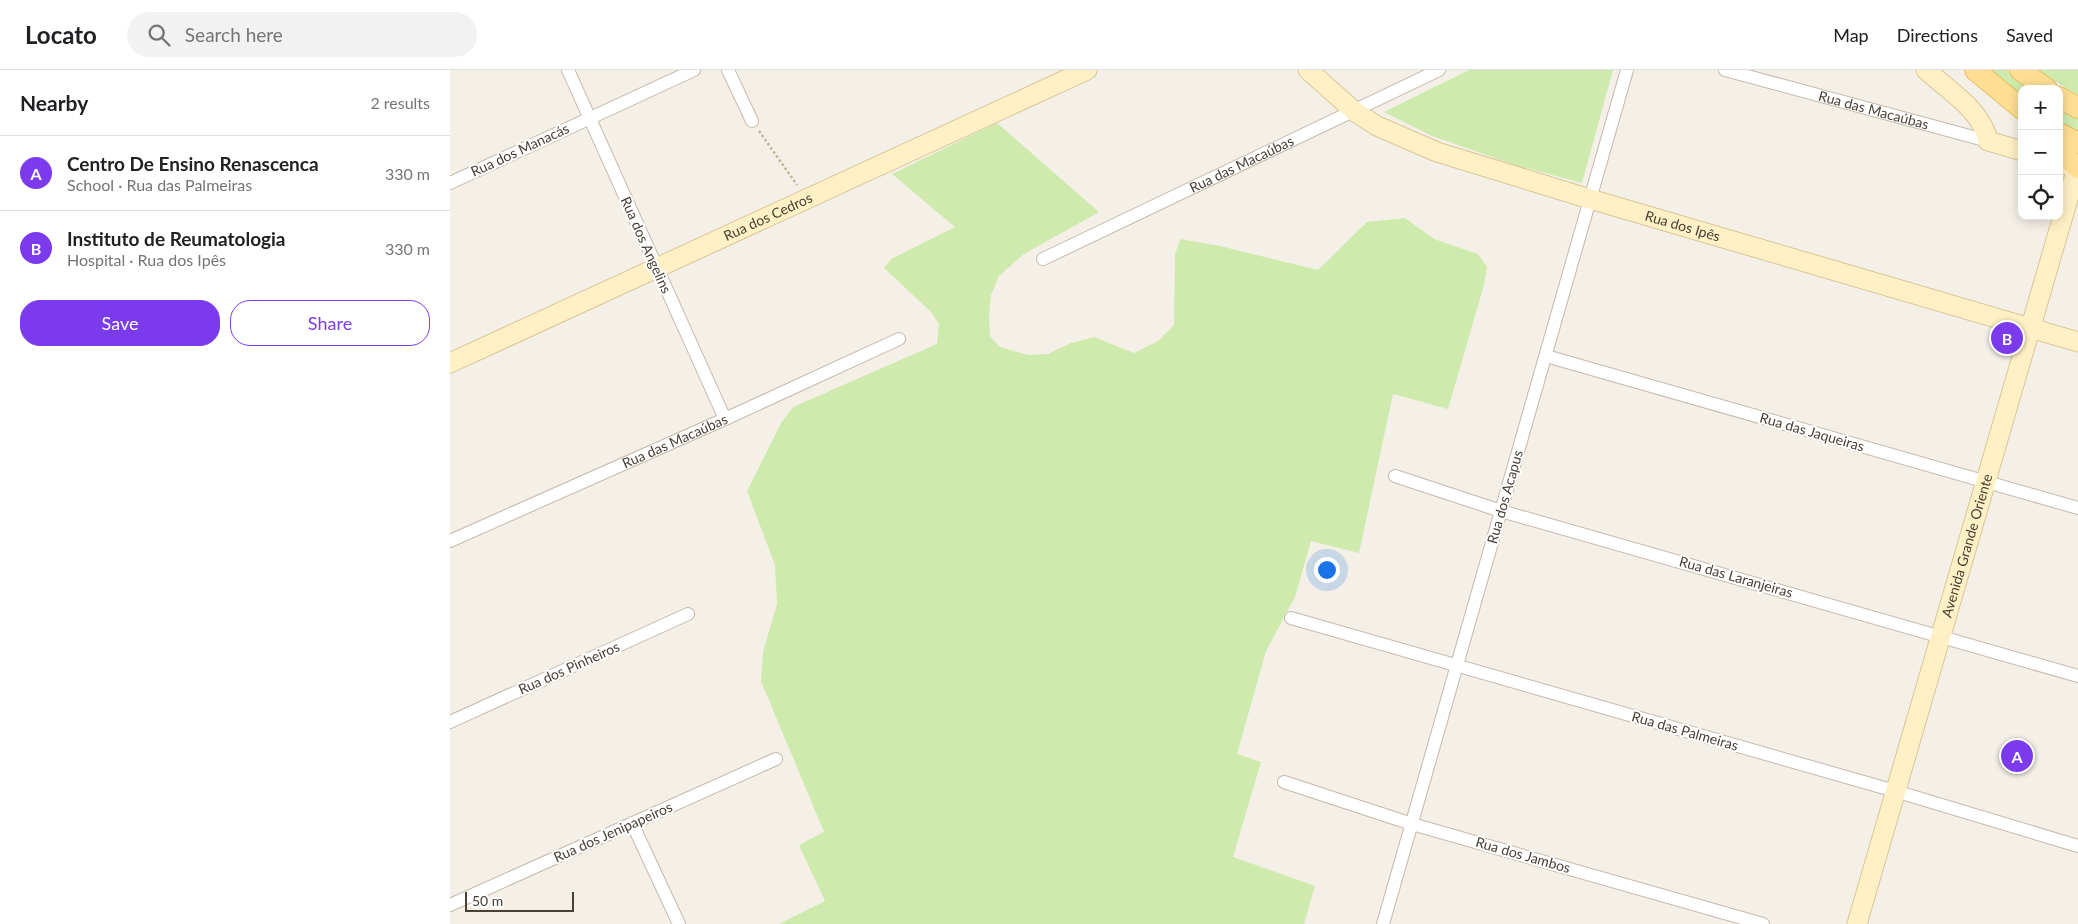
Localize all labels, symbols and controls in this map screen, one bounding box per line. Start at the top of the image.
search box [127,12,477,57]
text: Locato [25,20,97,49]
icon: search [145,21,173,49]
text: Search here [185,23,283,46]
text: Map [1833,24,1869,46]
text: Directions [1897,24,1978,46]
text: Saved [2006,24,2053,46]
map controls [2018,85,2063,220]
button: + [2018,85,2063,130]
street label: Rua das Macaúbas [1817,87,1931,133]
text: Nearby [20,90,88,115]
text: 2 results [370,93,430,112]
street label: Rua dos Manacás [468,119,572,180]
button: − [2018,130,2063,175]
street label: Rua das Macaúbas [1186,132,1296,196]
text: Centro De Ensino Renascenca [67,152,319,175]
text: A [30,164,42,183]
text: 330 m [385,164,430,183]
text: School · Rua das Palmeiras [67,175,252,194]
button: locate [2018,175,2063,220]
street label: Rua dos Cedros [721,189,815,244]
street label: Rua dos Angelins [618,194,675,296]
street label: Rua dos Ipês [1643,207,1722,245]
text: Instituto de Reumatologia [67,227,285,250]
text: B [31,239,41,258]
text: 330 m [385,239,430,258]
text: Hospital · Rua dos Ipês [67,250,226,269]
button: Save [20,300,220,346]
button: Share [230,300,430,346]
pin: B [1991,319,2023,357]
street label: Rua das Jaqueiras [1758,408,1866,455]
street label: Rua das Macaúbas [619,410,730,472]
street label: Rua dos Acapus [1483,448,1526,546]
street label: Avenida Grande Oriente [1938,472,1996,619]
street label: Rua das Laranjeiras [1677,552,1795,601]
your location [1314,557,1340,583]
street label: Rua dos Pinheiros [515,638,622,698]
street label: Rua das Palmeiras [1630,707,1740,754]
pin: A [2001,737,2033,775]
street label: Rua dos Jenipapeiros [551,798,675,865]
street label: Rua dos Jambos [1474,833,1572,876]
scale bar [465,889,574,912]
text: 50 m [472,892,503,909]

